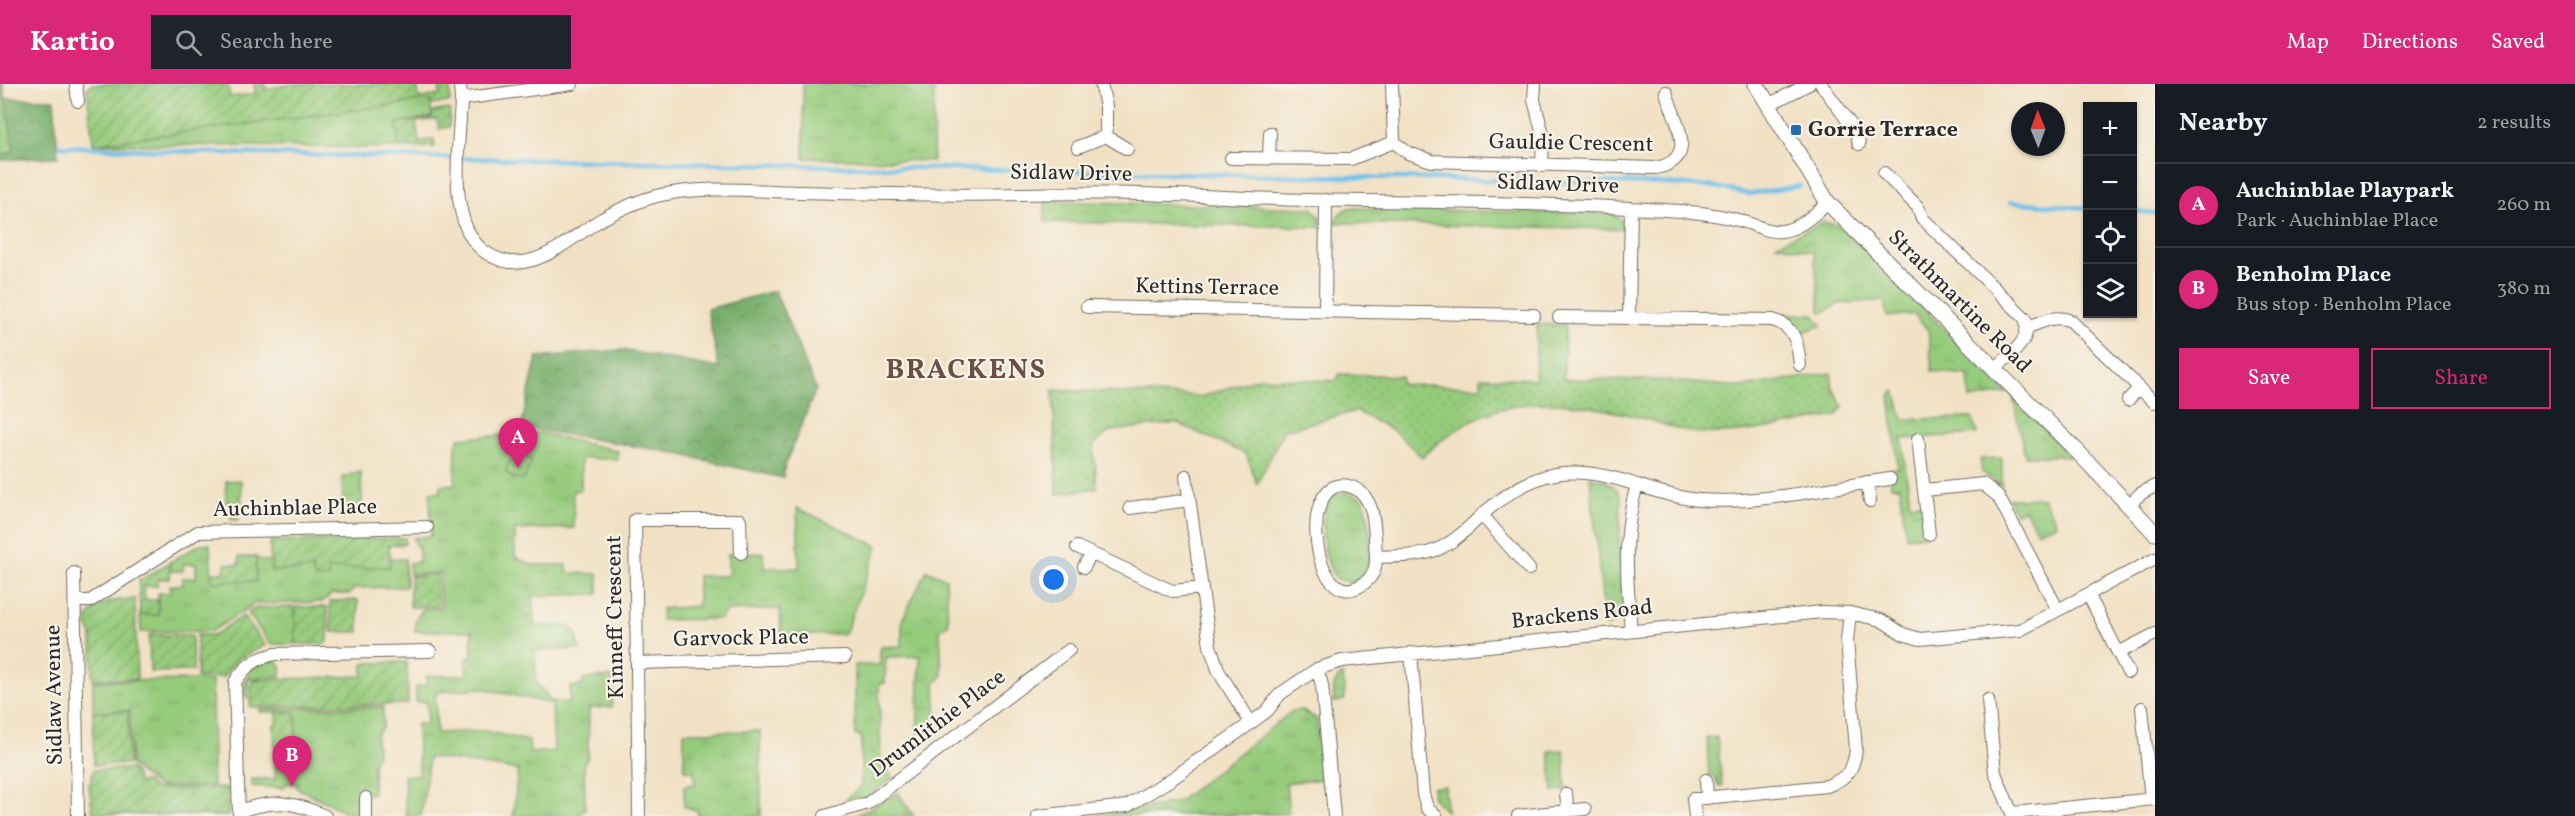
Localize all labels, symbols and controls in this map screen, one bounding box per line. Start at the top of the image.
search box [151,15,571,69]
text: Kartio [30,23,115,62]
icon: search [172,26,205,59]
text: Search here [220,27,333,58]
text: Map [2287,28,2329,57]
text: Directions [2362,28,2458,57]
text: Saved [2491,28,2545,57]
north arrow [2011,102,2065,156]
map controls [2083,102,2137,318]
button: + [2083,102,2137,156]
text: Nearby [2179,105,2268,141]
text: 2 results [2477,109,2551,137]
place label: Gorrie Terrace [1808,115,1958,146]
marker: Gorrie Terrace [1789,123,1803,137]
street label: Gauldie Crescent [1489,127,1654,161]
button: − [2083,156,2137,210]
street label: Sidlaw Drive [1009,157,1133,191]
street label: Sidlaw Drive [1496,167,1620,203]
text: Auchinblae Playpark [2236,176,2454,207]
text: A [2191,191,2206,219]
text: 260 m [2496,191,2551,219]
text: Park · Auchinblae Place [2236,207,2438,235]
button: locate [2083,210,2137,264]
street label: Strathmartine Road [1880,223,2038,381]
text: Benholm Place [2236,260,2391,291]
button: layers [2083,264,2137,318]
street label: Kettins Terrace [1135,271,1279,305]
text: B [2192,275,2205,303]
text: 380 m [2497,275,2551,303]
text: Bus stop · Benholm Place [2236,291,2452,319]
button: Save [2179,348,2359,409]
button: Share [2371,348,2551,409]
district label: BRACKENS [885,351,1047,390]
pin: A [498,418,538,468]
street label: Auchinblae Place [213,492,377,526]
street label: Kinneff Crescent [599,534,633,699]
your location [1039,565,1068,594]
street label: Brackens Road [1510,592,1654,638]
street label: Garvock Place [673,622,809,656]
street label: Sidlaw Avenue [38,624,72,766]
street label: Drumlithie Place [863,663,1013,785]
pin: B [272,736,312,786]

